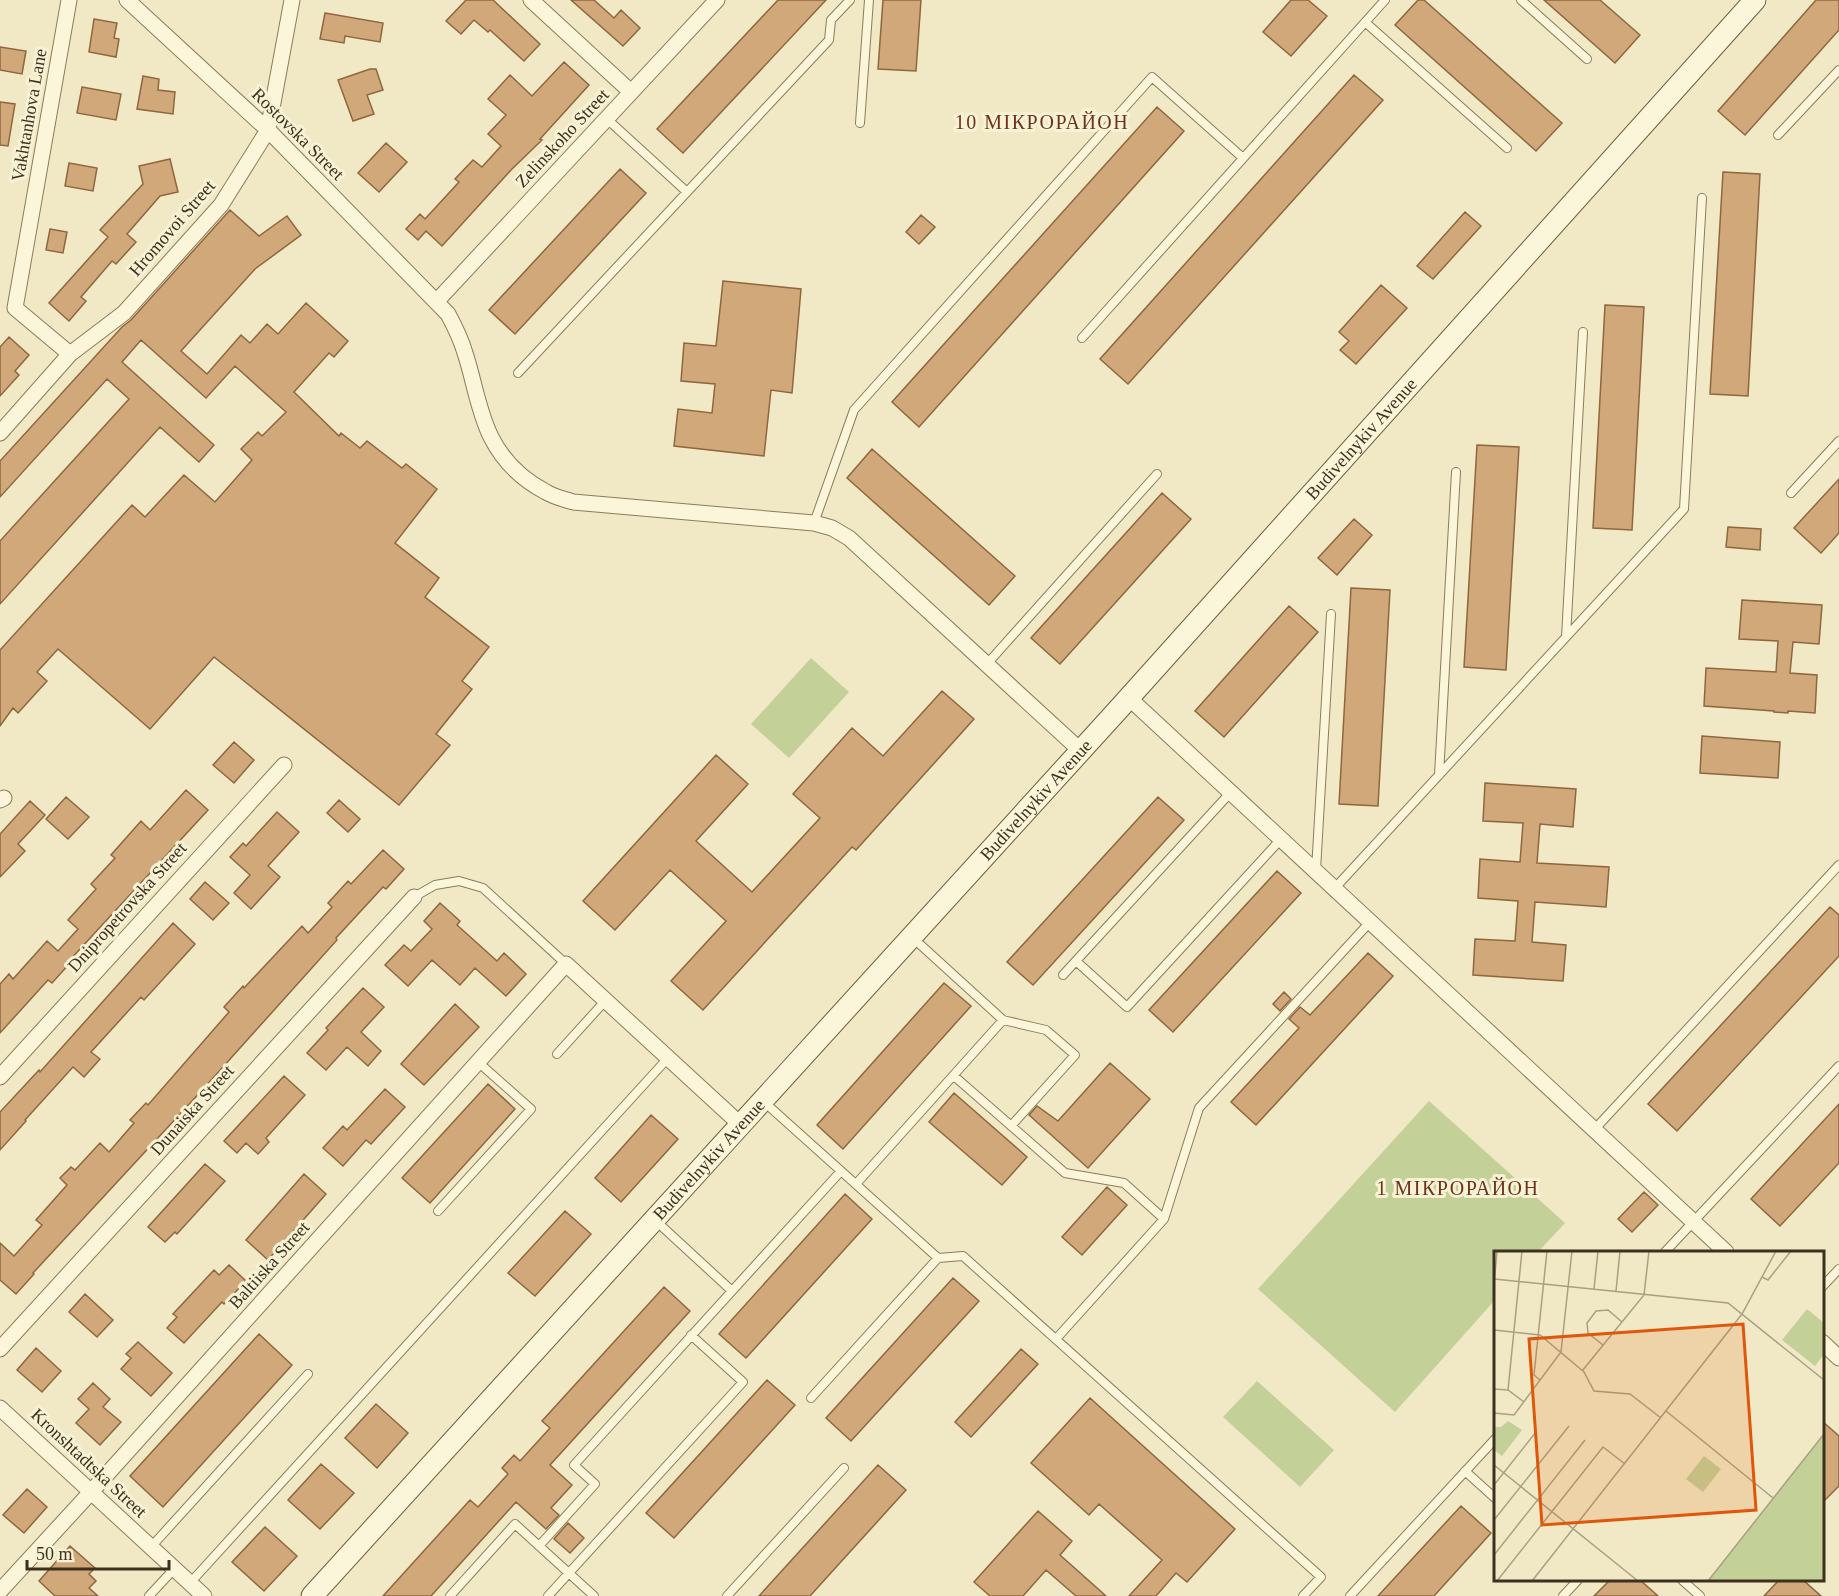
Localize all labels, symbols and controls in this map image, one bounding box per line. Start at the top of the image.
street label: Vakhtanhova Lane [7,47,51,183]
street label: Rostovska Street [248,84,348,184]
street label: Zelinskoho Street [511,85,613,191]
district label: 10 МІКРОРАЙОН [955,111,1129,133]
street label: Hromovoi Street [125,176,219,280]
street label: Budivelnykiv Avenue [1302,374,1421,504]
street label: Budivelnykiv Avenue [976,735,1096,865]
street label: Dnipropetrovska Street [64,838,190,976]
street label: Dunaiska Street [146,1061,238,1159]
street label: Budivelnykiv Avenue [649,1095,769,1224]
district label: 1 МІКРОРАЙОН [1377,1177,1539,1199]
street label: Baltiiska Street [225,1217,313,1313]
inset map [1494,1251,1824,1581]
street label: Kronshtadtska Street [27,1404,151,1522]
scale bar [27,1533,170,1571]
text: 50 m [36,1544,73,1564]

